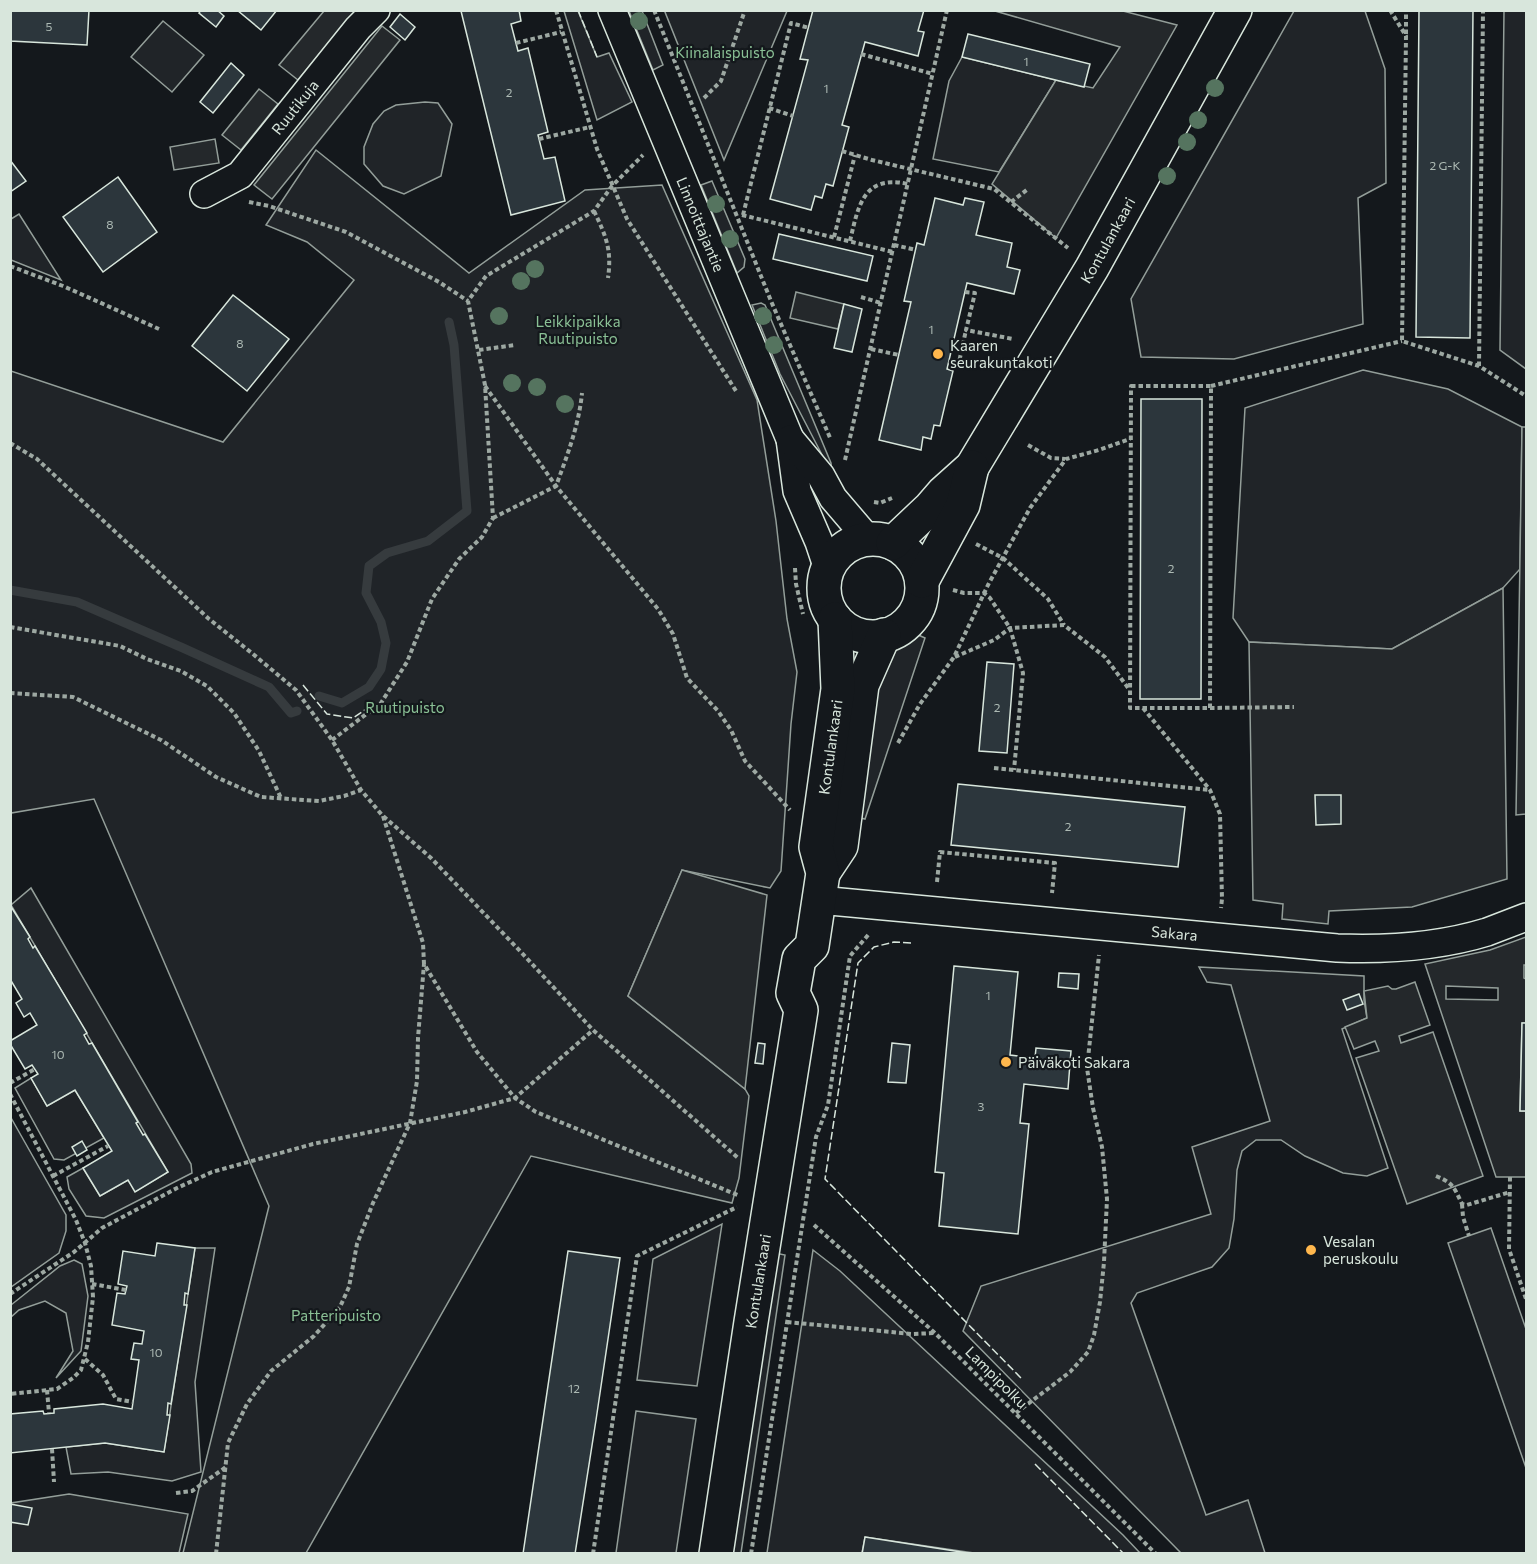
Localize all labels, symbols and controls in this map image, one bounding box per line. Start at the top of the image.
house number: 5 [46,19,53,33]
park label: Kiinalaispuisto [675,43,775,61]
house number: 1 [1023,54,1029,68]
street label: Ruutikuja [267,76,322,138]
house number: 1 [823,81,829,95]
house number: 2 [506,85,513,99]
house number: 2 G-K [1430,158,1460,172]
street label: Linnoittajantie [673,174,729,274]
street label: Kontulankaari [1076,194,1139,286]
house number: 8 [106,217,114,231]
park label: Leikkipaikka Ruutipuisto [535,312,621,347]
house number: 1 [928,322,934,336]
house number: 8 [236,336,244,350]
place label: Kaaren seurakuntakoti [950,336,1053,371]
marker: Kaaren seurakuntakoti [931,347,945,361]
house number: 2 [1168,561,1175,575]
park label: Ruutipuisto [365,698,445,716]
street label: Kontulankaari [814,698,845,796]
house number: 2 [994,700,1001,714]
house number: 2 [1065,819,1072,833]
street label: Sakara [1151,922,1198,944]
house number: 1 [985,988,991,1002]
house number: 10 [52,1047,65,1061]
place label: Päiväkoti Sakara [1018,1053,1130,1071]
marker: Päiväkoti Sakara [999,1055,1013,1069]
house number: 3 [978,1099,985,1113]
street label: Kontulankaari [741,1232,774,1330]
place label: Vesalan peruskoulu [1323,1232,1398,1267]
marker: Vesalan peruskoulu [1304,1243,1318,1257]
park label: Patteripuisto [291,1306,381,1324]
street label: Lampipolku [962,1342,1032,1412]
house number: 10 [150,1345,163,1359]
house number: 12 [568,1381,580,1395]

